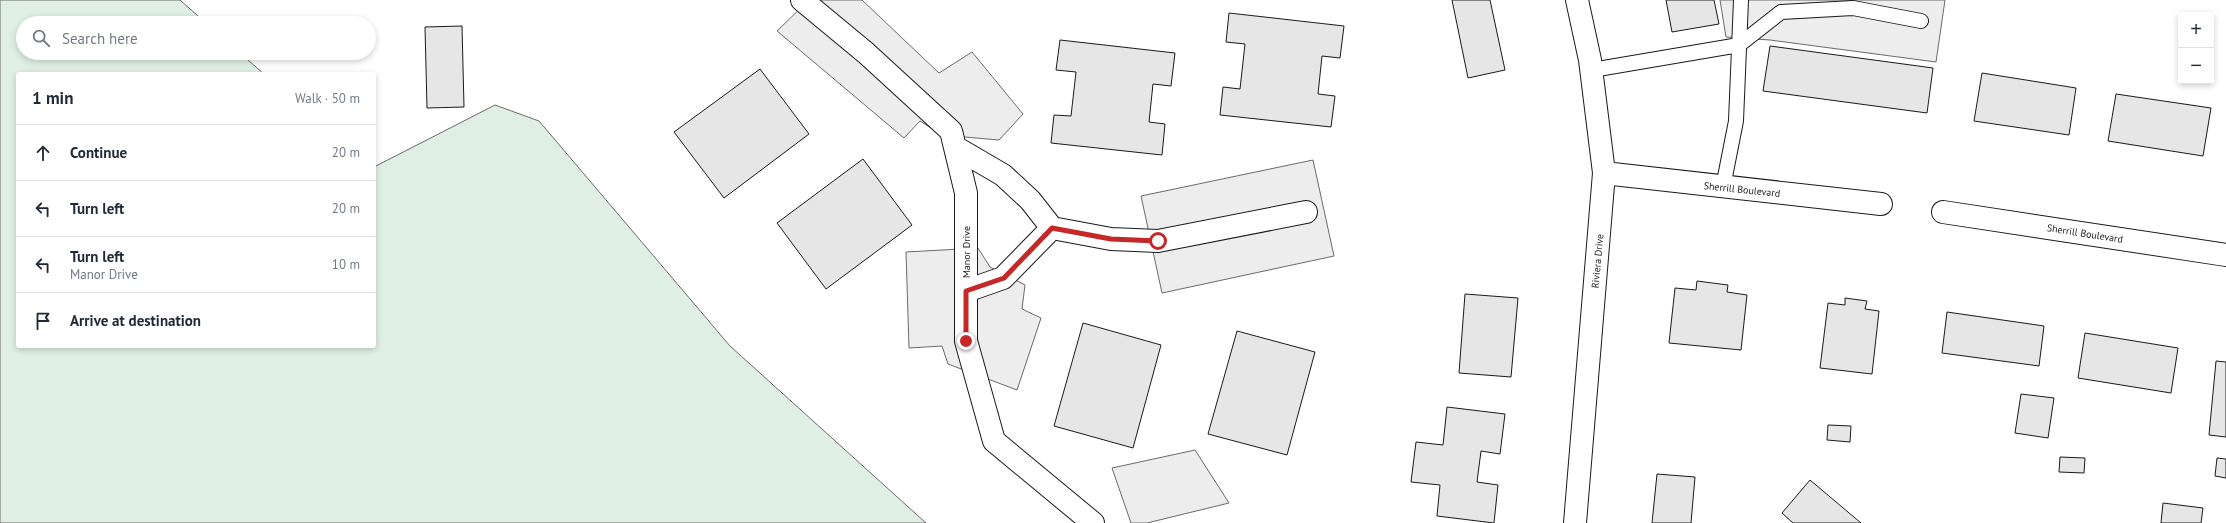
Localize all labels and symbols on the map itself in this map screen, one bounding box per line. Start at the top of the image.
street label: Sherrill Boulevard [1703,179,1781,200]
street label: Sherrill Boulevard [2046,221,2124,246]
street label: Manor Drive [960,226,973,278]
route start [1149,232,1167,250]
street label: Riviera Drive [1589,233,1606,289]
route end [957,332,975,350]

